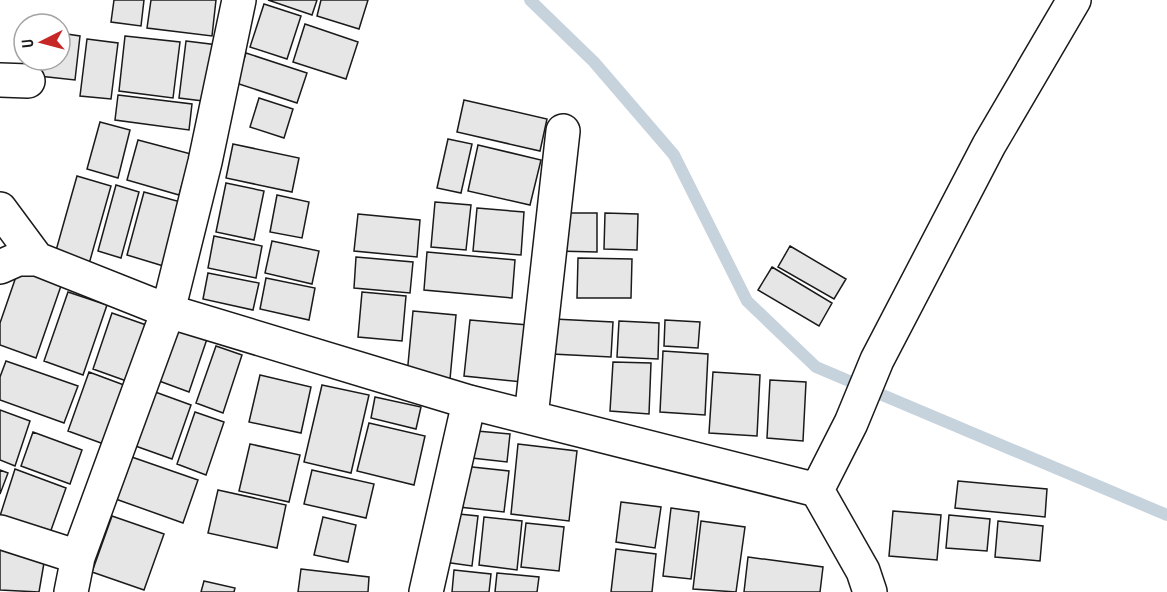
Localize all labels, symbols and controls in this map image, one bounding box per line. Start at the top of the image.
north arrow [12,12,72,72]
text: U [17,38,37,49]

